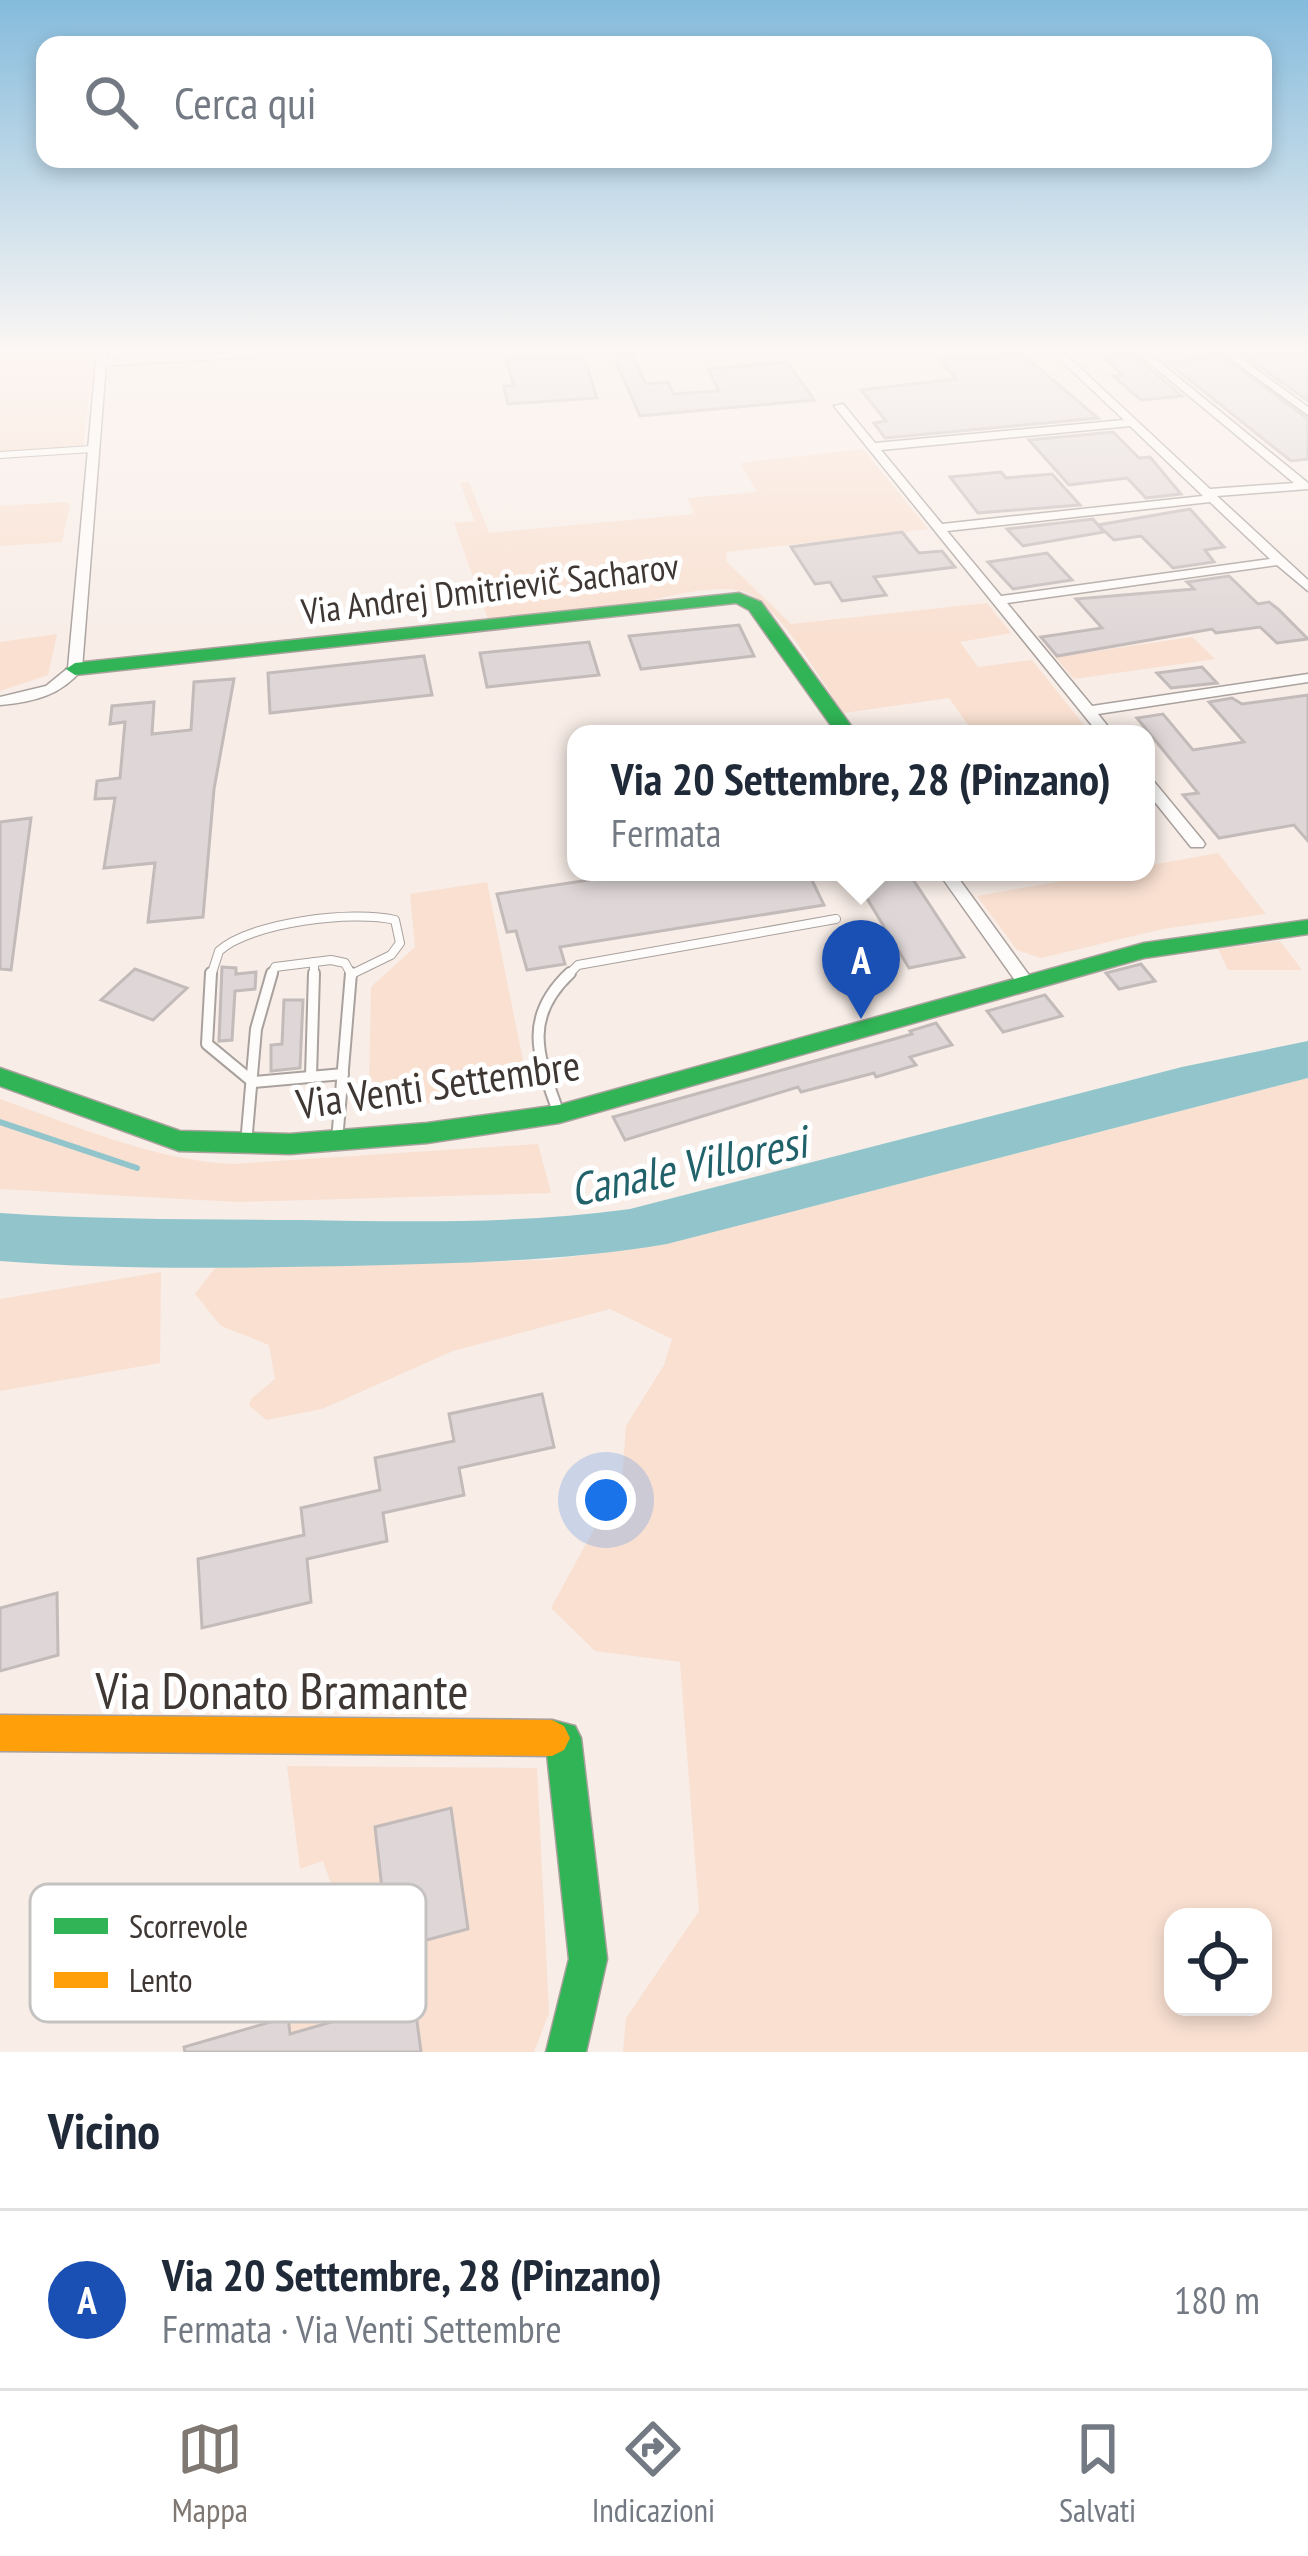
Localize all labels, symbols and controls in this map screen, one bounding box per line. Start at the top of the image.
search box [36,36,1272,168]
icon: search [78,69,144,135]
text: Cerca qui [174,73,317,131]
street label: Via Andrej Dmitrievič Sacharov [298,542,681,635]
popup [567,725,1155,881]
text: Via 20 Settembre, 28 (Pinzano) [611,749,1111,807]
text: Fermata [611,807,721,858]
pin: A [822,920,900,1019]
street label: Via Venti Settembre [292,1037,583,1131]
water label: Canale Villoresi [564,1111,817,1218]
your location [576,1470,636,1530]
street label: Via Donato Bramante [94,1657,469,1723]
legend [30,1884,426,2022]
text: Scorrevole [129,1904,248,1947]
map controls [1164,1908,1272,2016]
button: locate [1164,1908,1272,2016]
text: Lento [129,1958,192,2001]
text: Vicino [48,2097,160,2163]
text: Via 20 Settembre, 28 (Pinzano) [162,2245,662,2303]
text: A [77,2274,97,2325]
text: 180 m [1174,2274,1260,2325]
text: Fermata · Via Venti Settembre [162,2303,562,2354]
tab: Mappa [172,2416,248,2531]
tab: Indicazioni [592,2416,715,2531]
tab: Salvati [1059,2416,1136,2531]

